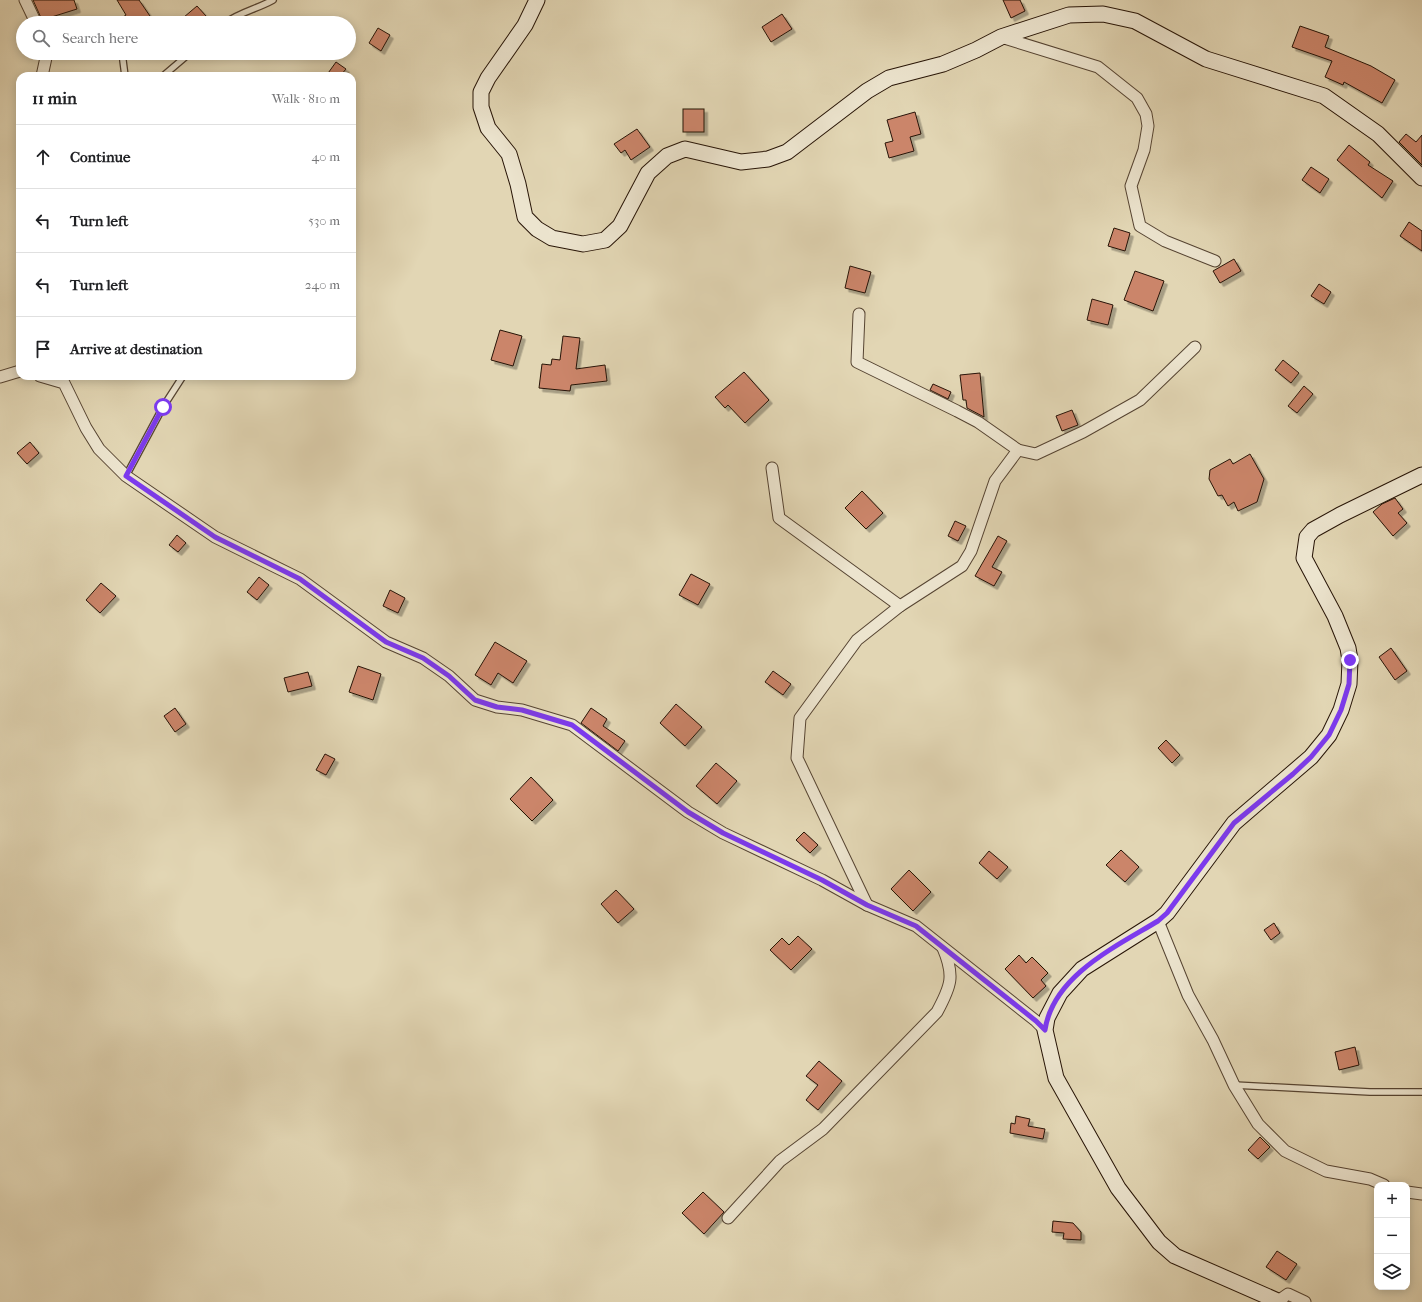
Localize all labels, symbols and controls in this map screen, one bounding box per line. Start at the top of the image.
search box [16,16,356,60]
icon: search [30,27,52,49]
text: Search here [62,29,138,47]
text: 11 min [32,88,77,108]
text: Walk · 810 m [272,91,340,106]
icon: ahead [32,146,54,168]
text: Continue [70,148,130,166]
text: 40 m [312,149,340,164]
icon: left [32,210,54,232]
text: Turn left [70,212,128,230]
text: 530 m [308,213,340,228]
icon: left [32,274,54,296]
text: Turn left [70,276,128,294]
text: 240 m [305,277,340,292]
icon: arrive [32,338,54,360]
text: Arrive at destination [70,340,202,358]
route start [154,398,172,416]
route end [1341,651,1359,669]
map controls [1374,1182,1410,1290]
button: + [1374,1182,1410,1218]
button: − [1374,1218,1410,1254]
button: layers [1374,1254,1410,1290]

